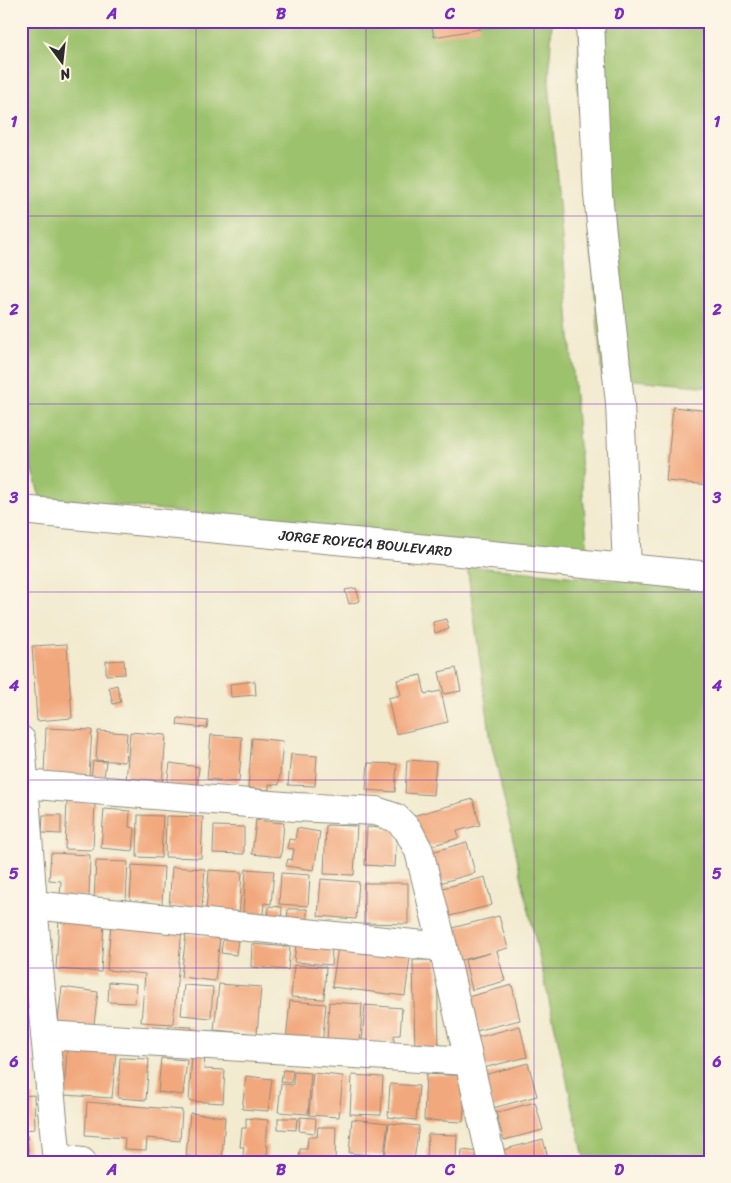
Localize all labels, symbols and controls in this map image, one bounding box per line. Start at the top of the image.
text: A [106,0,117,28]
text: B [276,0,287,28]
text: C [444,0,456,28]
text: D [614,0,624,28]
north arrow [38,38,88,88]
text: N [57,60,74,87]
text: 1 [11,107,18,136]
text: 1 [714,107,721,136]
text: 2 [8,295,19,324]
text: 2 [711,295,722,324]
text: 3 [9,483,19,512]
text: 3 [712,483,722,512]
street label: JORGE ROYECA BOULEVARD [277,523,454,564]
text: 4 [8,671,19,700]
text: 4 [711,671,722,700]
text: 5 [9,859,19,888]
text: 5 [712,859,722,888]
text: 6 [8,1047,19,1076]
text: 6 [711,1047,722,1076]
text: A [106,1155,117,1183]
text: B [276,1155,287,1183]
text: C [444,1155,456,1183]
text: D [614,1155,624,1183]

